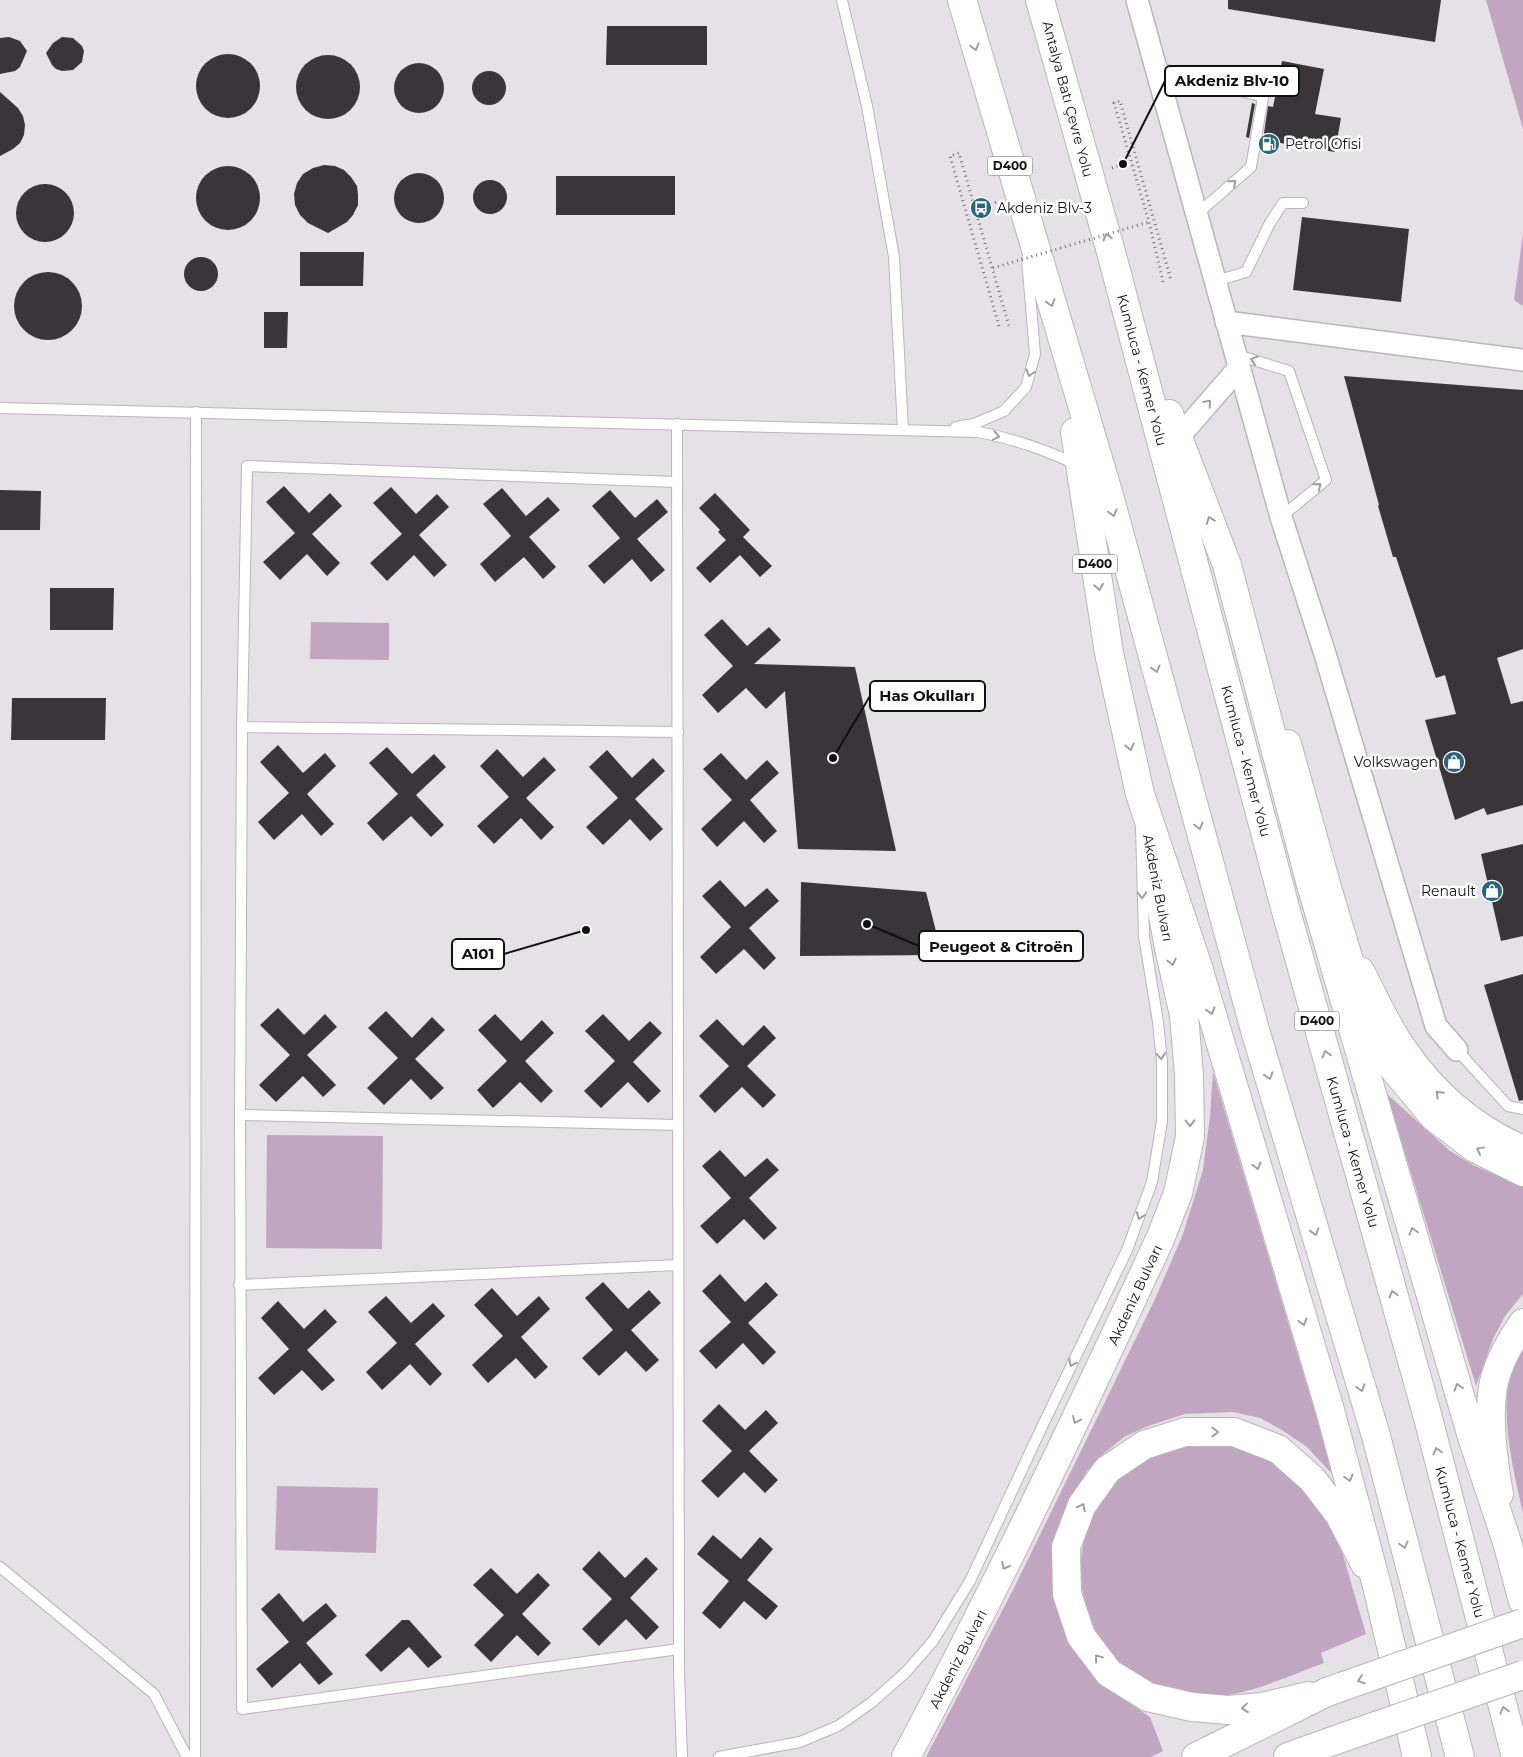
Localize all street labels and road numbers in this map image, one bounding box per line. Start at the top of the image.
street label: Antalya Batı Çevre Yolu [1038,19,1098,179]
road number: D400 [988,157,1032,176]
street label: Kumluca - Kemer Yolu [1113,292,1171,448]
road number: D400 [1072,554,1118,574]
street label: Kumluca - Kemer Yolu [1217,683,1275,839]
street label: Akdeniz Bulvarı [1139,833,1177,943]
road number: D400 [1294,1011,1340,1030]
street label: Kumluca - Kemer Yolu [1323,1074,1383,1230]
street label: Akdeniz Bulvarı [1104,1242,1166,1348]
street label: Kumluca - Kemer Yolu [1431,1464,1489,1620]
street label: Akdeniz Bulvarı [925,1606,991,1712]

